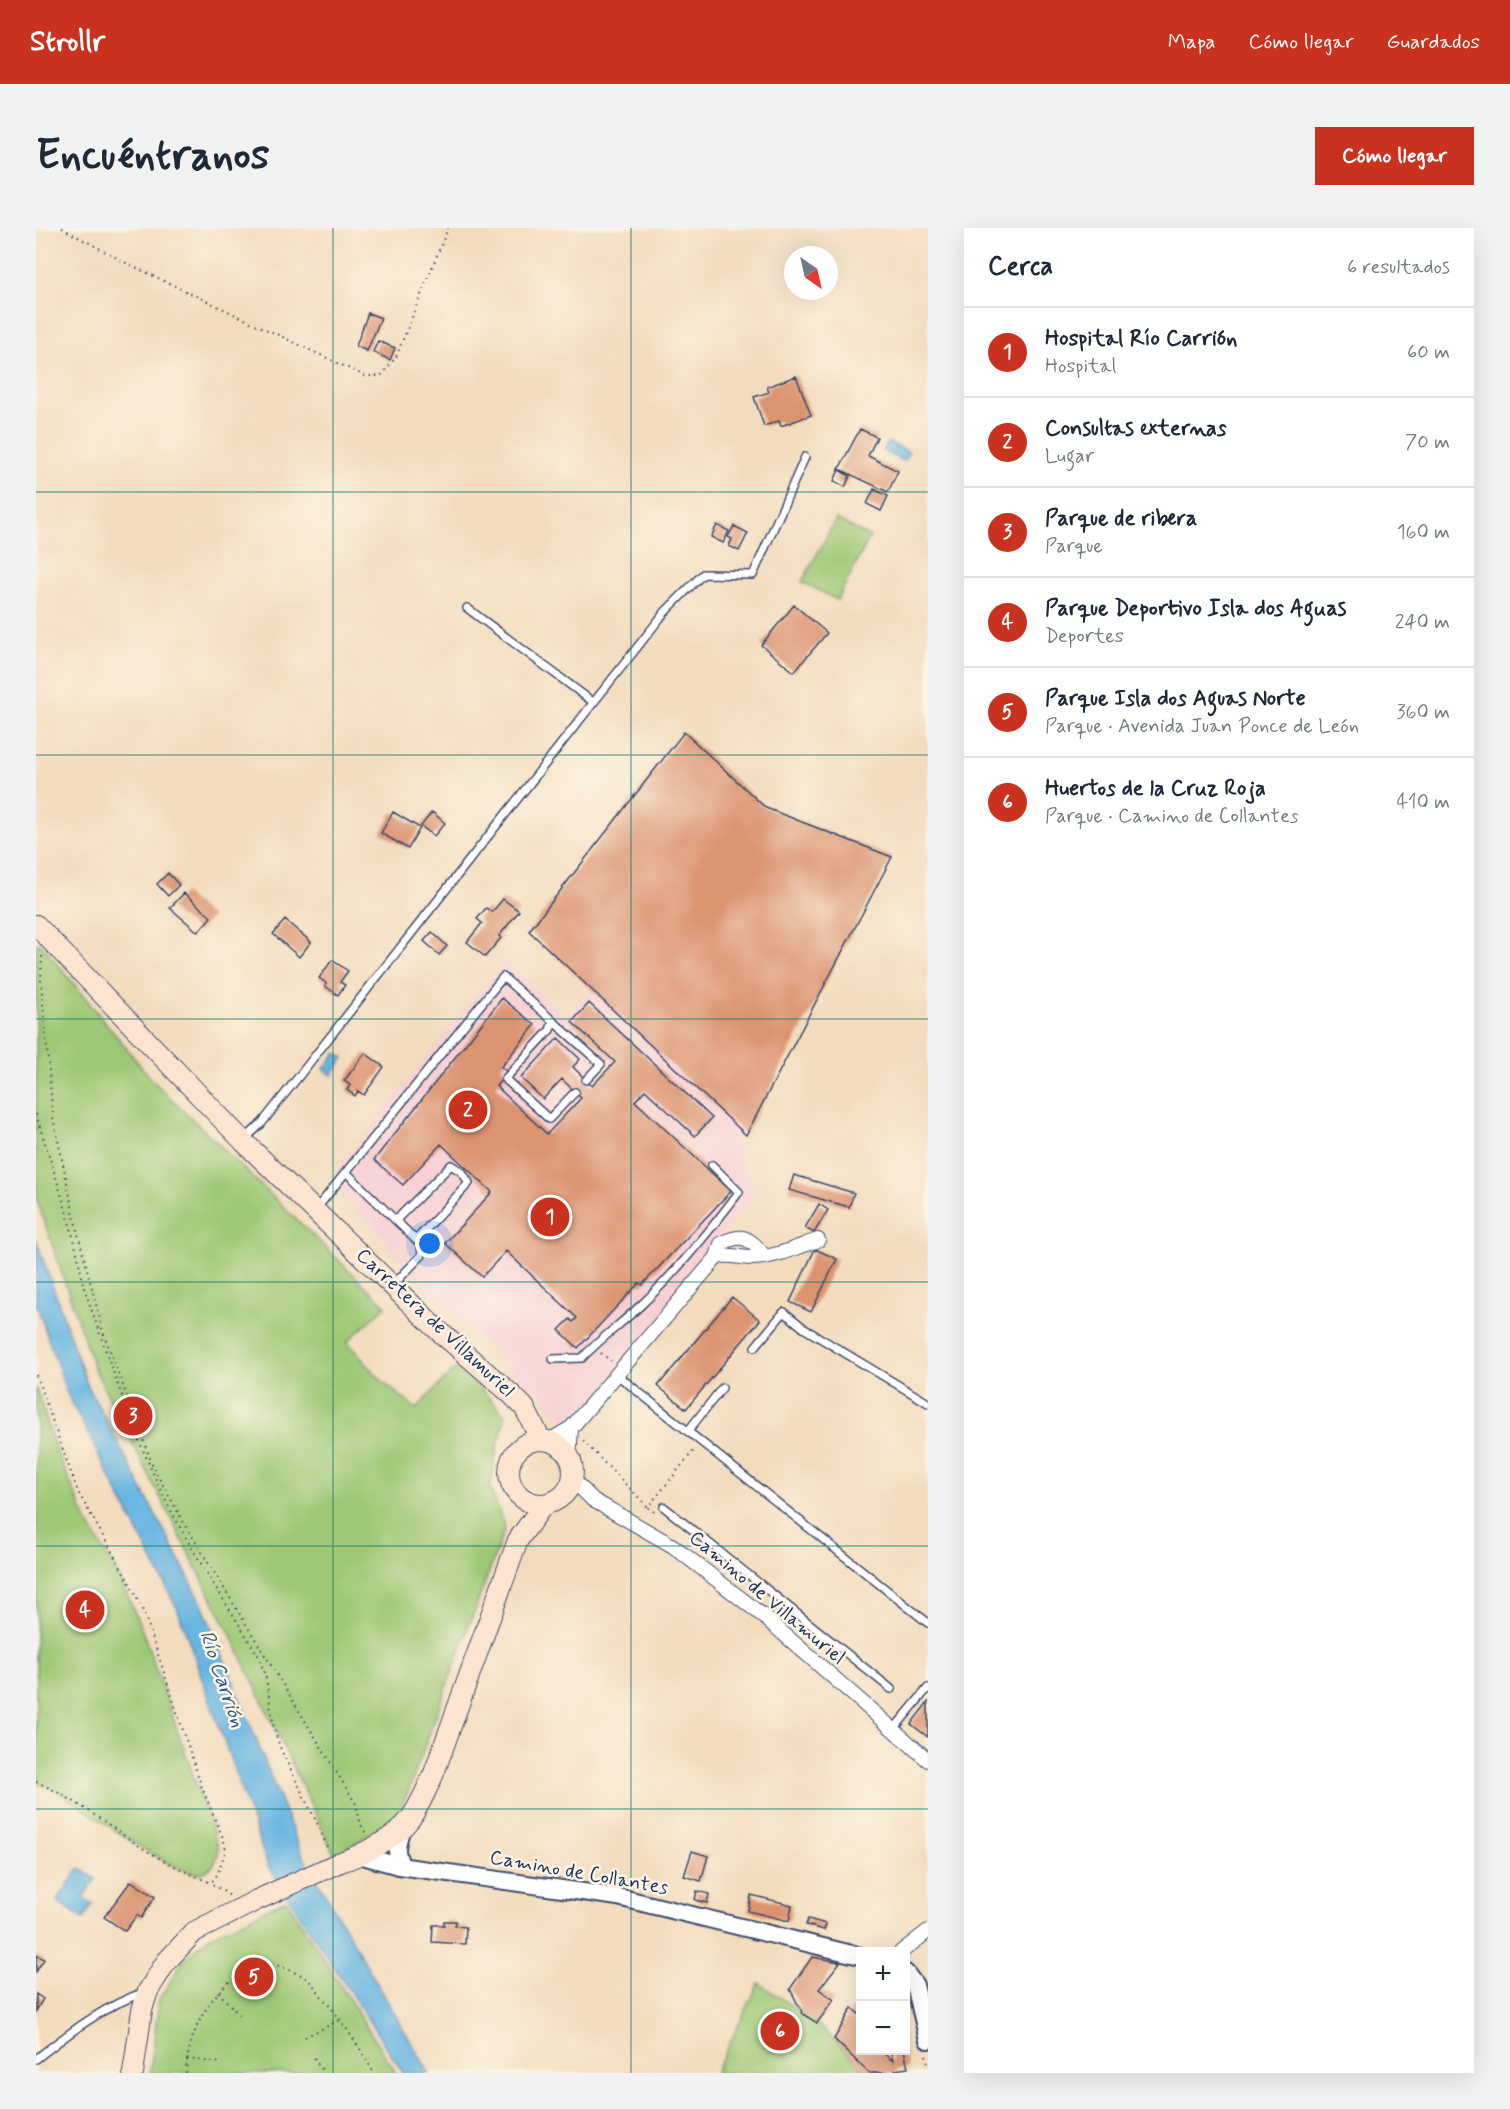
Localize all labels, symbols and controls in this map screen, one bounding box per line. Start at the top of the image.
text: Strollr [30,24,105,61]
text: Mapa [1168,28,1216,56]
text: Cómo llegar [1249,28,1354,56]
text: Guardados [1387,28,1480,56]
button: Cómo llegar [1315,127,1474,185]
text: Encuéntranos [36,129,269,184]
north arrow [784,246,838,300]
text: Cerca [988,250,1053,284]
text: 6 resultados [1347,254,1450,281]
text: Hospital Río Carrión [1045,325,1237,353]
text: 1 [1003,339,1012,366]
text: 60 m [1407,339,1450,366]
text: Hospital [1045,353,1116,380]
text: Consultas externas [1045,415,1226,443]
text: 2 [1003,429,1012,456]
text: 70 m [1405,429,1450,456]
text: Lugar [1045,443,1094,470]
text: Parque de ribera [1045,505,1197,533]
text: 3 [1003,519,1012,546]
text: 160 m [1397,519,1450,546]
text: Parque [1045,533,1103,560]
text: Parque Deportivo Isla dos Aguas [1045,595,1346,623]
text: 4 [1002,609,1013,636]
text: 240 m [1395,609,1450,636]
text: Deportes [1045,623,1124,650]
text: Parque Isla dos Aguas Norte [1045,685,1306,713]
text: 5 [1002,699,1014,726]
text: 360 m [1397,699,1450,726]
text: Parque · Avenida Juan Ponce de León [1045,713,1359,740]
text: Huertos de la Cruz Roja [1045,775,1266,803]
text: 6 [1002,789,1013,816]
text: 410 m [1396,789,1450,816]
text: Parque · Camino de Collantes [1045,803,1299,830]
pin: 2 [448,1088,488,1132]
pin: 1 [530,1194,570,1240]
your location [415,1229,444,1258]
street label: Carretera de Villamuriel [350,1242,520,1404]
pin: 3 [114,1394,152,1438]
street label: Camino de Villamuriel [683,1525,851,1671]
pin: 4 [65,1588,104,1632]
water label: Río Carrión [192,1627,252,1731]
street label: Camino de Collantes [488,1844,670,1902]
map controls [856,1947,910,2055]
button: + [856,1947,910,2001]
pin: 5 [234,1954,274,2000]
button: − [856,2001,910,2055]
pin: 6 [760,2008,800,2054]

